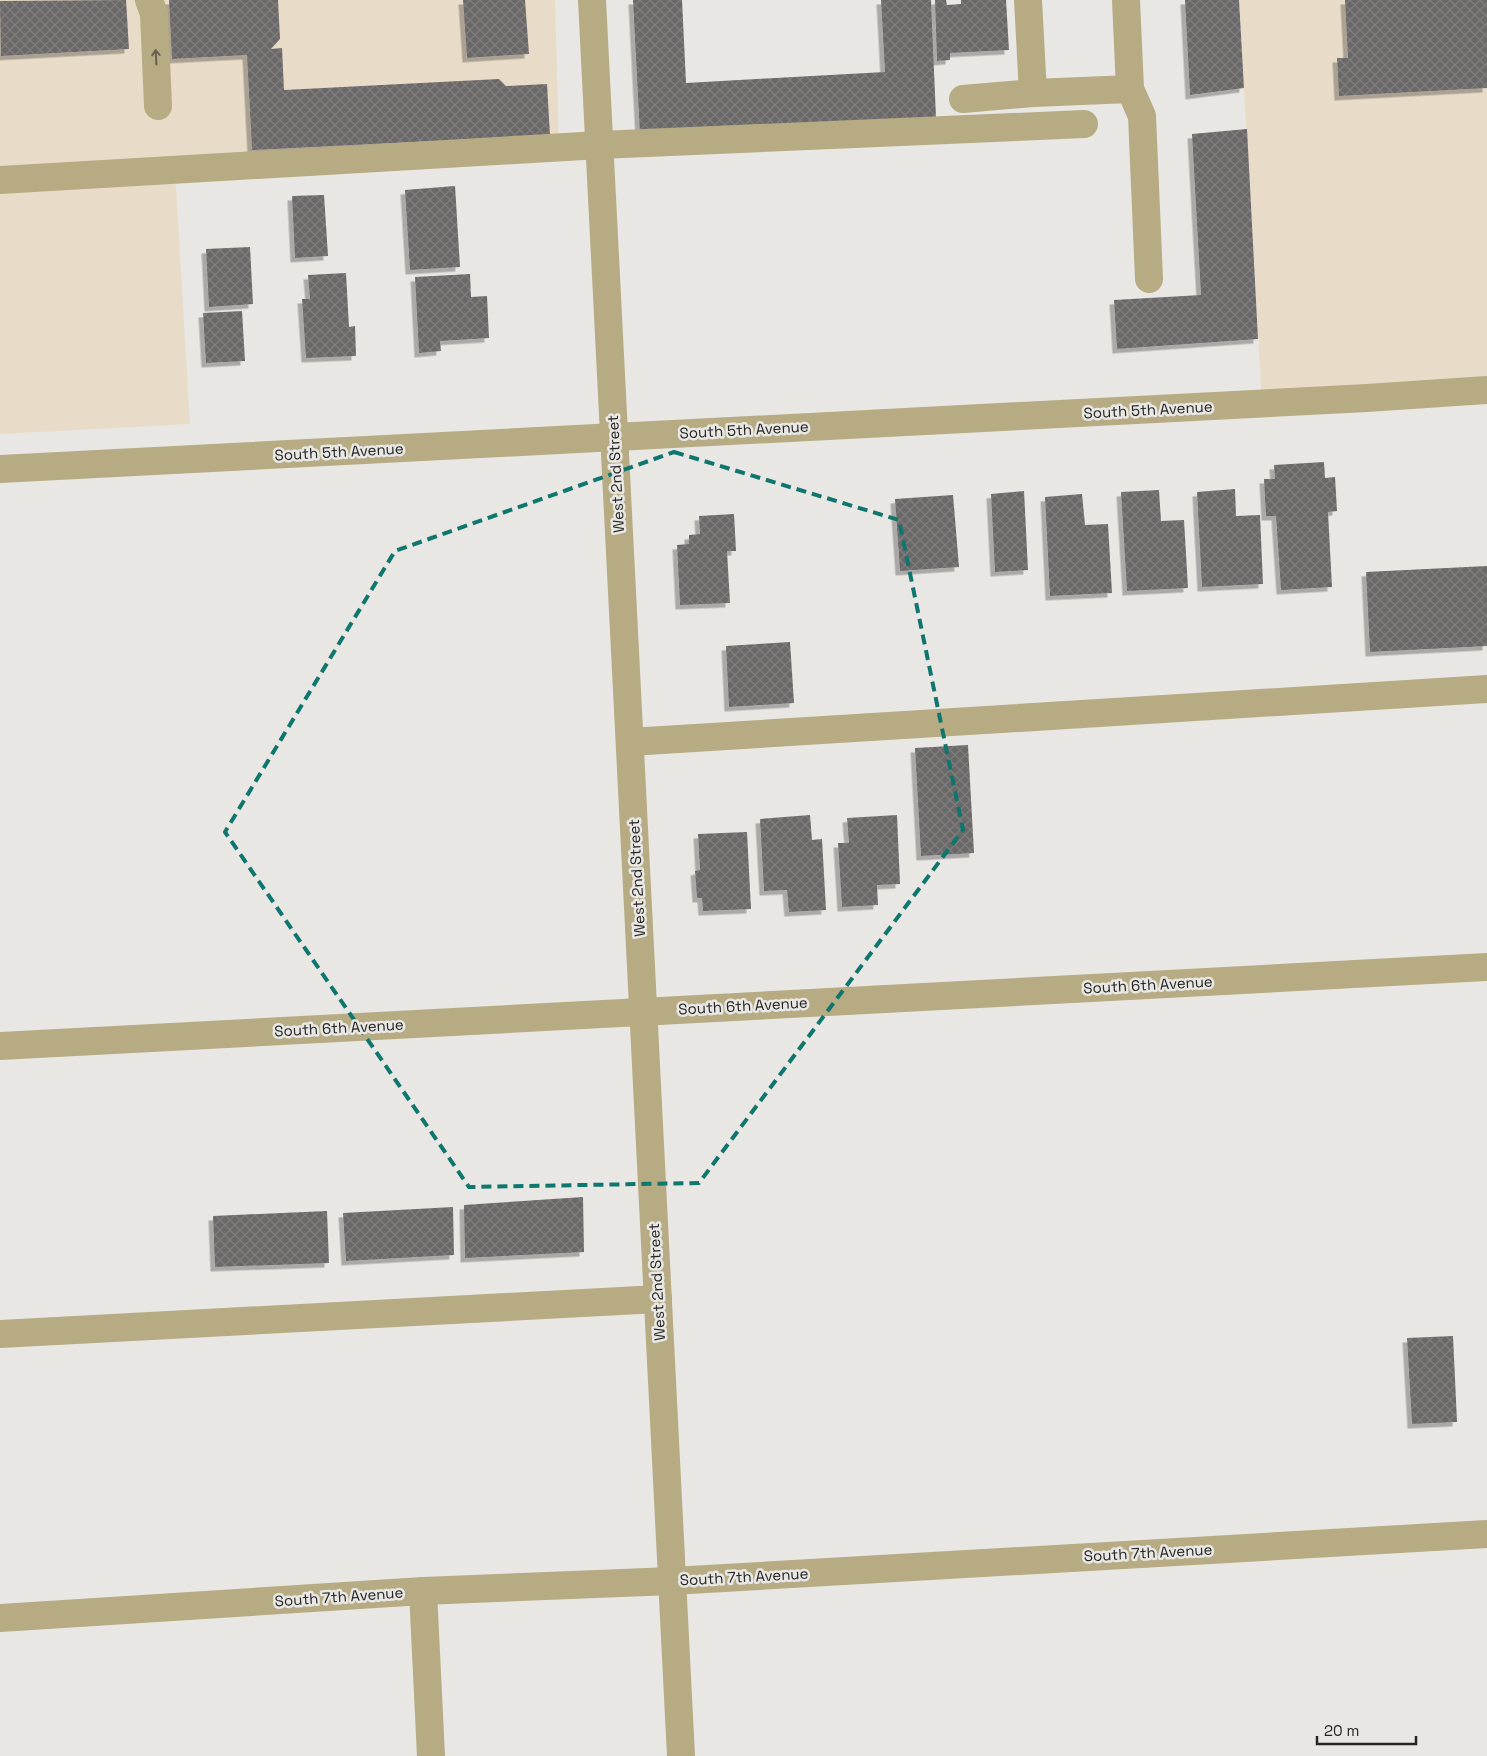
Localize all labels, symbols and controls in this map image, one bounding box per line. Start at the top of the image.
one-way arrow [151,49,161,66]
street label: South 5th Avenue [1083,397,1213,422]
street label: West 2nd Street [603,415,628,533]
street label: South 5th Avenue [679,417,809,442]
street label: South 5th Avenue [274,439,404,464]
street label: West 2nd Street [624,819,649,937]
street label: South 6th Avenue [1083,972,1213,997]
street label: South 6th Avenue [678,993,808,1018]
street label: South 6th Avenue [274,1015,404,1040]
street label: West 2nd Street [644,1223,669,1341]
street label: South 7th Avenue [1083,1540,1213,1565]
street label: South 7th Avenue [679,1564,809,1589]
street label: South 7th Avenue [274,1583,404,1610]
scale bar [1317,1714,1416,1746]
text: 20 m [1324,1721,1359,1740]

